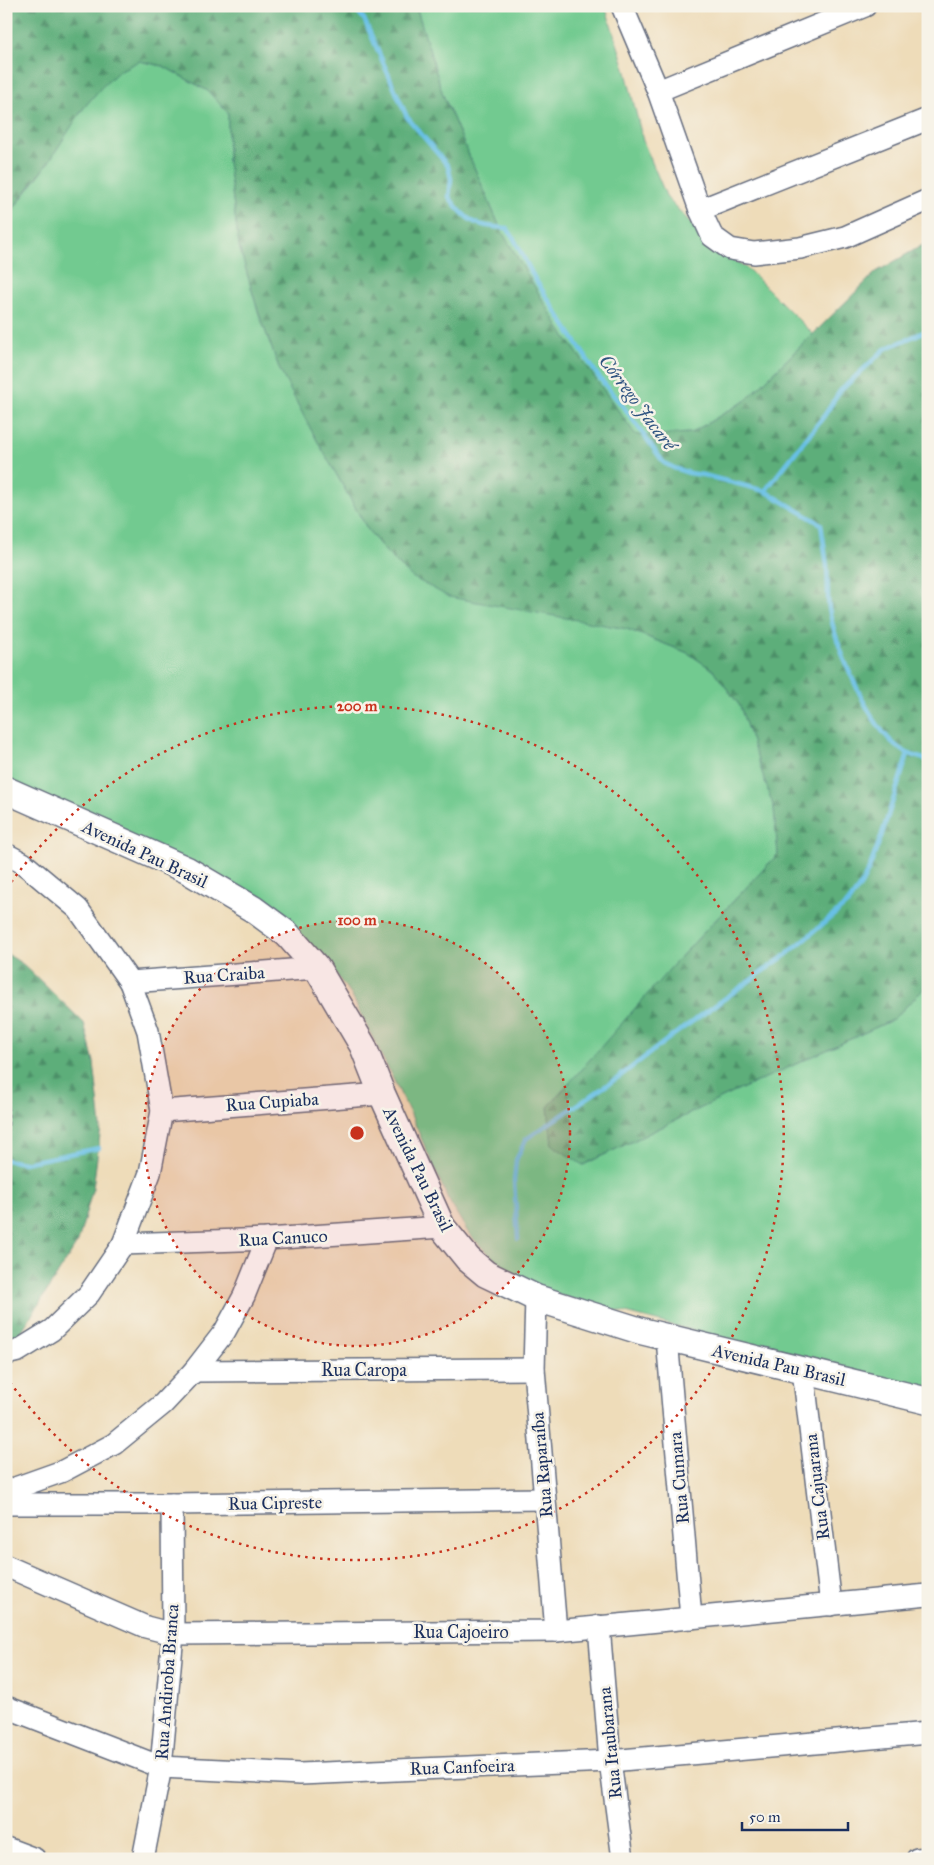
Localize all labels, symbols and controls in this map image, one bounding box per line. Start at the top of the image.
water label: Córrego Jacaré [594,350,683,457]
text: 200 m [337,697,378,715]
street label: Avenida Pau Brasil [78,815,211,893]
text: 100 m [337,911,377,929]
street label: Rua Craiba [183,961,266,989]
street label: Rua Cupiaba [225,1088,320,1116]
street label: Avenida Pau Brasil [378,1102,458,1235]
centre of rings [348,1124,366,1142]
street label: Rua Canuco [238,1225,328,1251]
street label: Avenida Pau Brasil [709,1339,848,1391]
street label: Rua Caropa [321,1359,407,1381]
street label: Rua Raparaíba [526,1411,558,1519]
street label: Rua Cumara [664,1431,694,1525]
street label: Rua Cajuarana [800,1432,834,1541]
street label: Rua Cipreste [228,1491,322,1515]
street label: Rua Andiroba Branca [151,1603,183,1761]
street label: Rua Cajoeiro [413,1621,509,1643]
street label: Rua Itaubarana [593,1686,627,1800]
street label: Rua Canfoeira [409,1754,515,1780]
scale bar [742,1800,848,1832]
text: 50 m [749,1808,781,1826]

